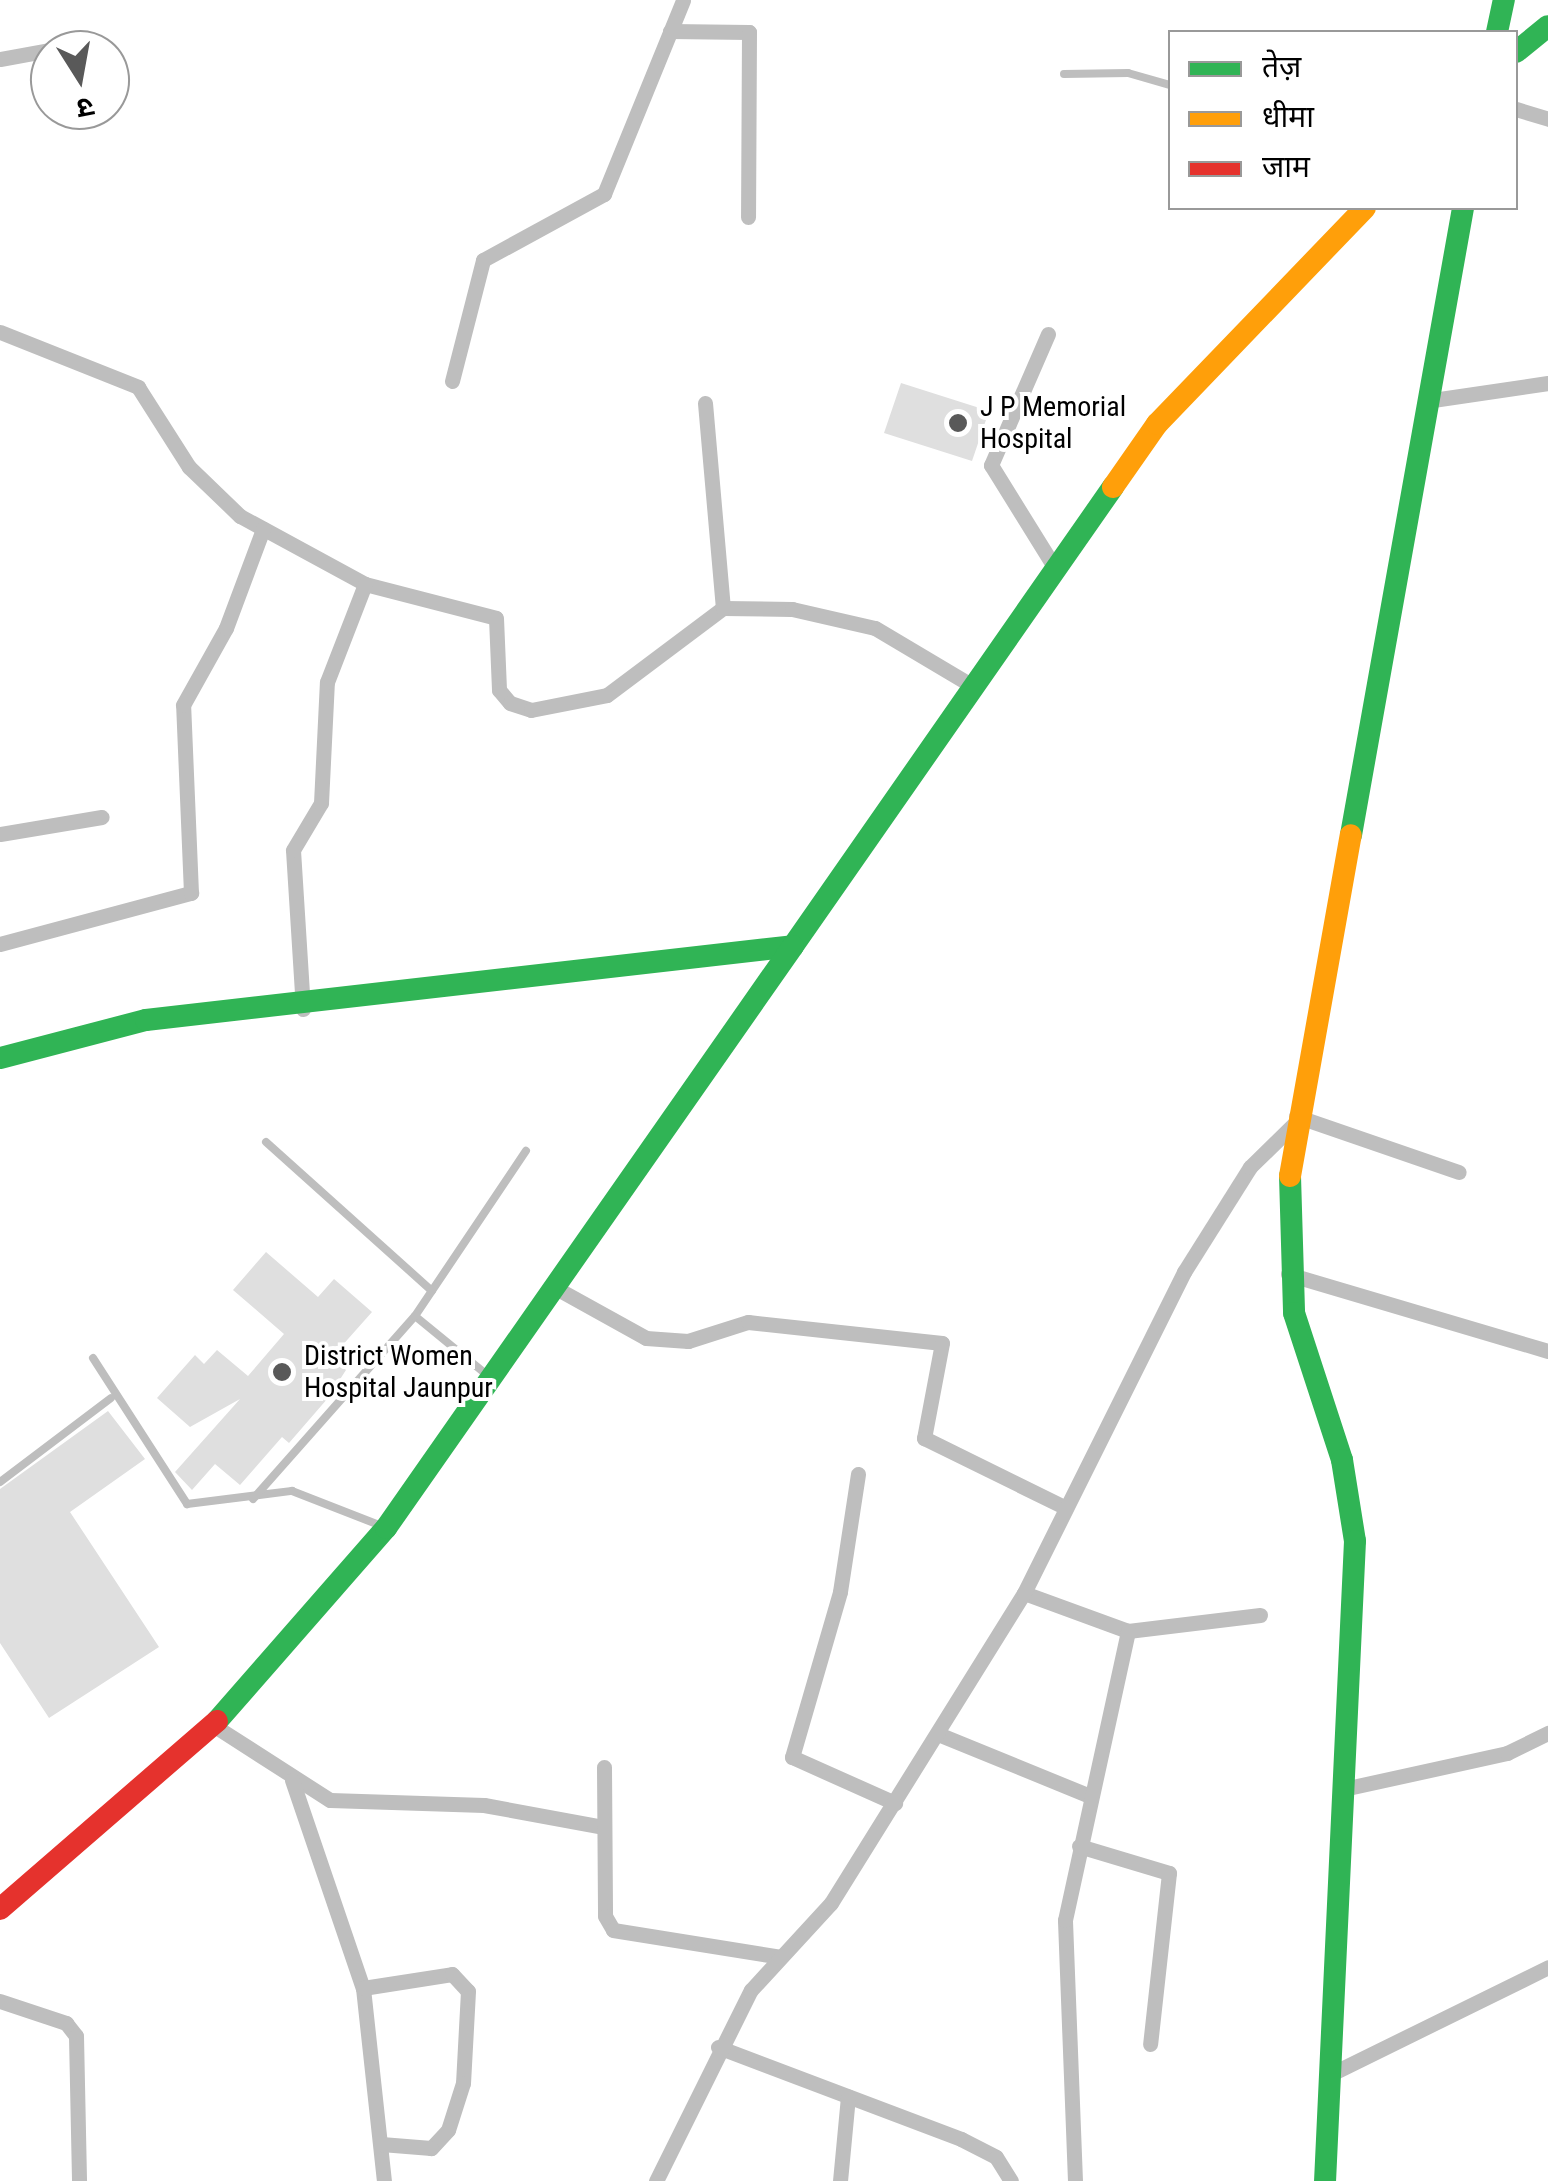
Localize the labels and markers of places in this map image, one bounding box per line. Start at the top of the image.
place label: J P Memorial Hospital [980,390,1126,456]
marker: J P Memorial Hospital [945,410,971,436]
place label: District Women Hospital Jaunpur [304,1339,493,1405]
marker: District Women Hospital Jaunpur [269,1359,295,1385]

